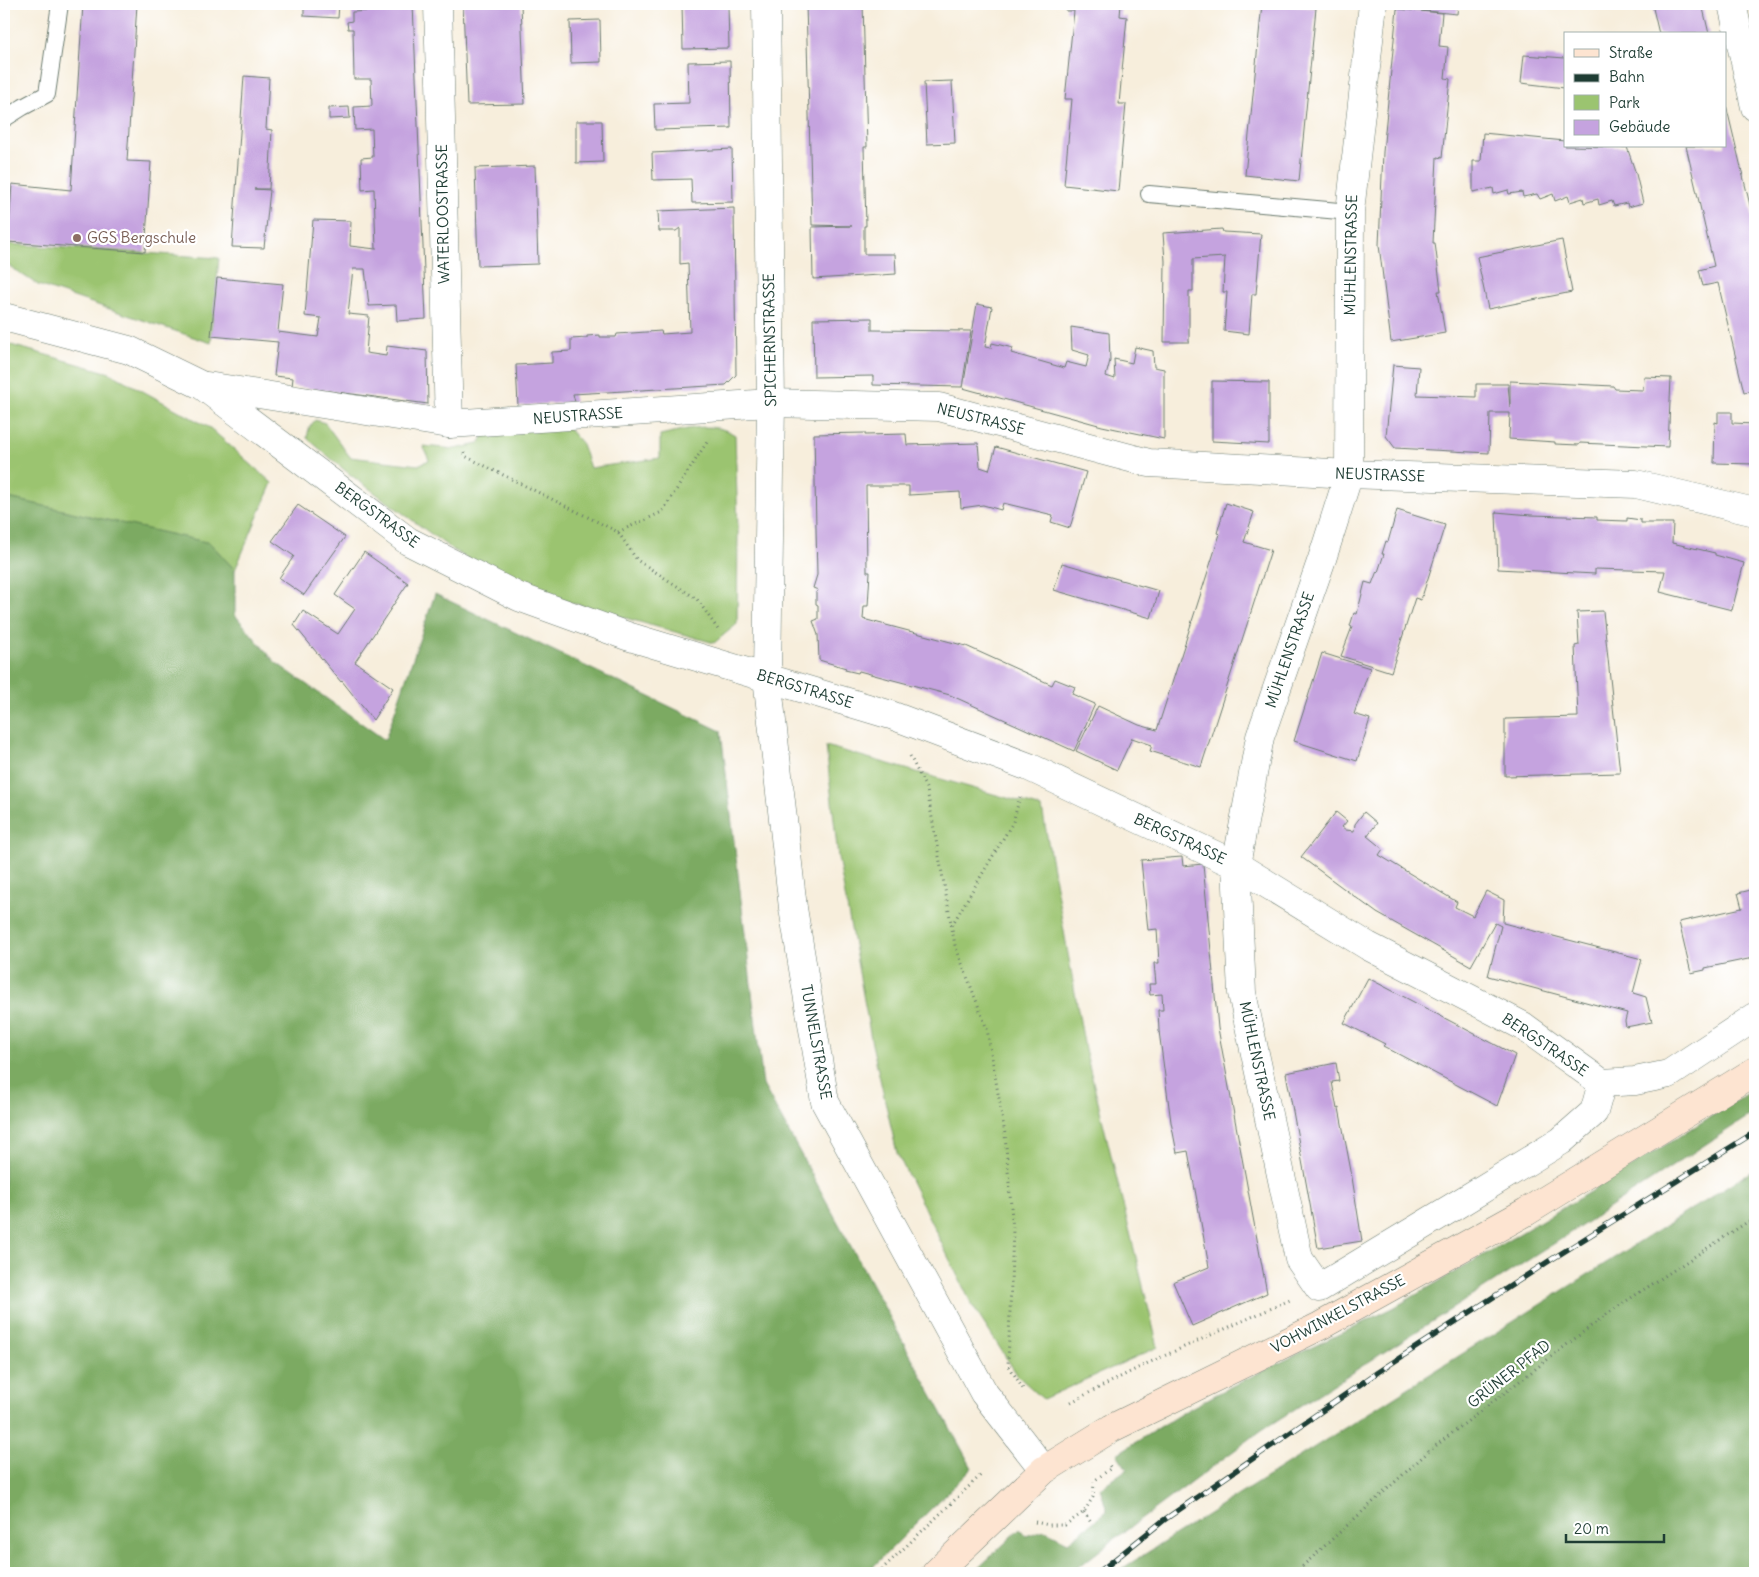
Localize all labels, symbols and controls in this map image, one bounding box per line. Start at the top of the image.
legend [1564,32,1726,148]
text: Straße [1609,43,1653,62]
text: Bahn [1609,67,1645,86]
text: Park [1609,93,1640,112]
text: Gebäude [1609,117,1670,136]
street label: WATERLOOSTRASSE [432,144,453,284]
street label: MÜHLENSTRASSE [1340,194,1361,316]
place label: GGS Bergschule [87,228,196,247]
marker: GGS Bergschule [71,232,83,244]
street label: SPICHERNSTRASSE [759,273,780,407]
street label: NEUSTRASSE [935,398,1027,439]
street label: NEUSTRASSE [532,403,624,428]
street label: NEUSTRASSE [1335,463,1426,486]
street label: BERGSTRASSE [331,478,423,552]
street label: MÜHLENSTRASSE [1261,589,1318,710]
street label: BERGSTRASSE [755,665,856,712]
street label: BERGSTRASSE [1131,809,1230,868]
street label: TUNNELSTRASSE [797,983,836,1101]
street label: MÜHLENSTRASSE [1236,1000,1279,1122]
street label: BERGSTRASSE [1499,1009,1592,1080]
street label: VOHWINKELSTRASSE [1267,1270,1408,1357]
street label: GRÜNER PFAD [1463,1335,1554,1412]
scale bar [1566,1512,1664,1544]
text: 20 m [1574,1519,1609,1538]

